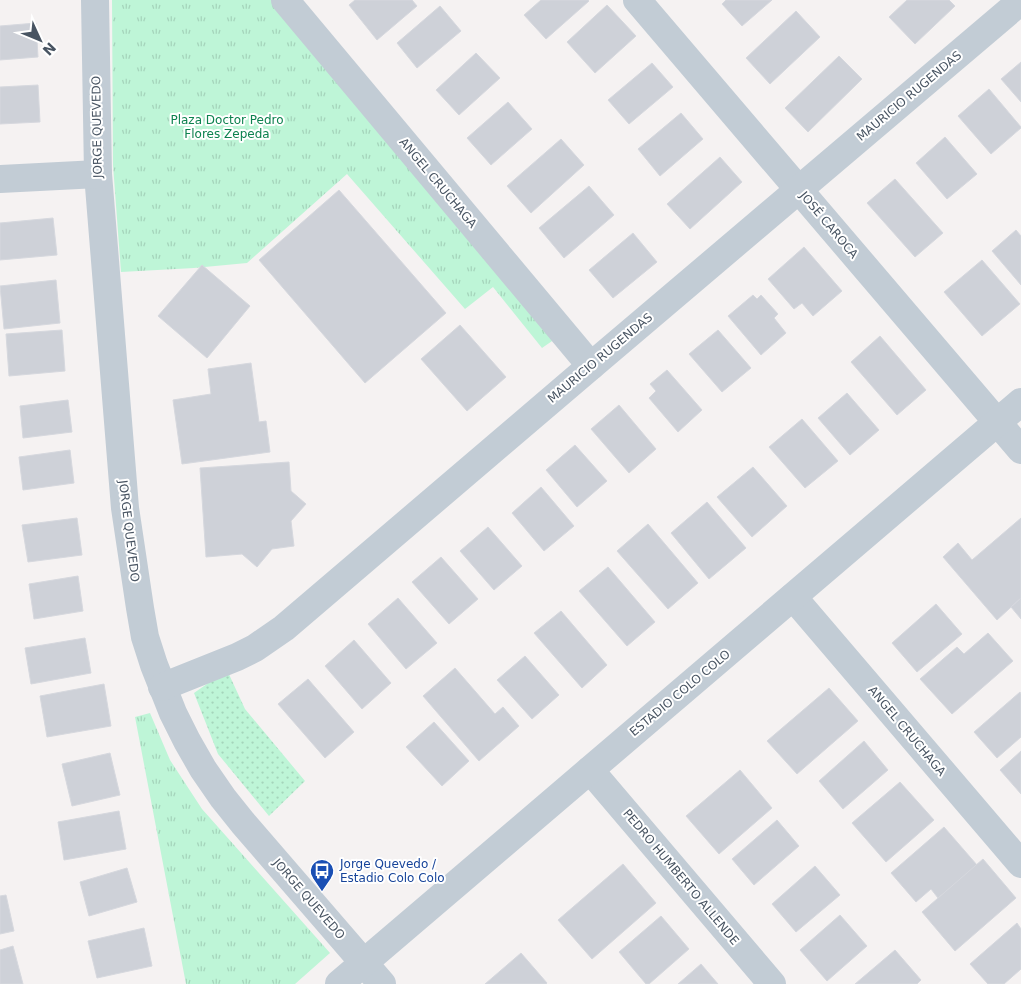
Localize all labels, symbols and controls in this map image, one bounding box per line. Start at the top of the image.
north arrow [15,15,65,65]
text: N [40,39,59,59]
street label: MAURICIO RUGENDAS [854,48,964,144]
street label: JORGE QUEVEDO [89,76,105,179]
park label: Plaza Doctor Pedro Flores Zepeda [170,113,284,141]
street label: ANGEL CRUCHAGA [396,135,480,231]
street label: JOSÉ CAROCA [796,187,862,262]
street label: MAURICIO RUGENDAS [545,310,655,406]
street label: JORGE QUEVEDO [116,478,142,583]
street label: ESTADIO COLO COLO [627,647,733,739]
street label: ANGEL CRUCHAGA [865,683,949,779]
street label: PEDRO HUMBERTO ALLENDE [620,806,742,948]
street label: JORGE QUEVEDO [269,855,348,942]
place label: Jorge Quevedo / Estadio Colo Colo [339,857,445,885]
bus stop icon: Jorge Quevedo / Estadio Colo Colo [309,858,335,892]

